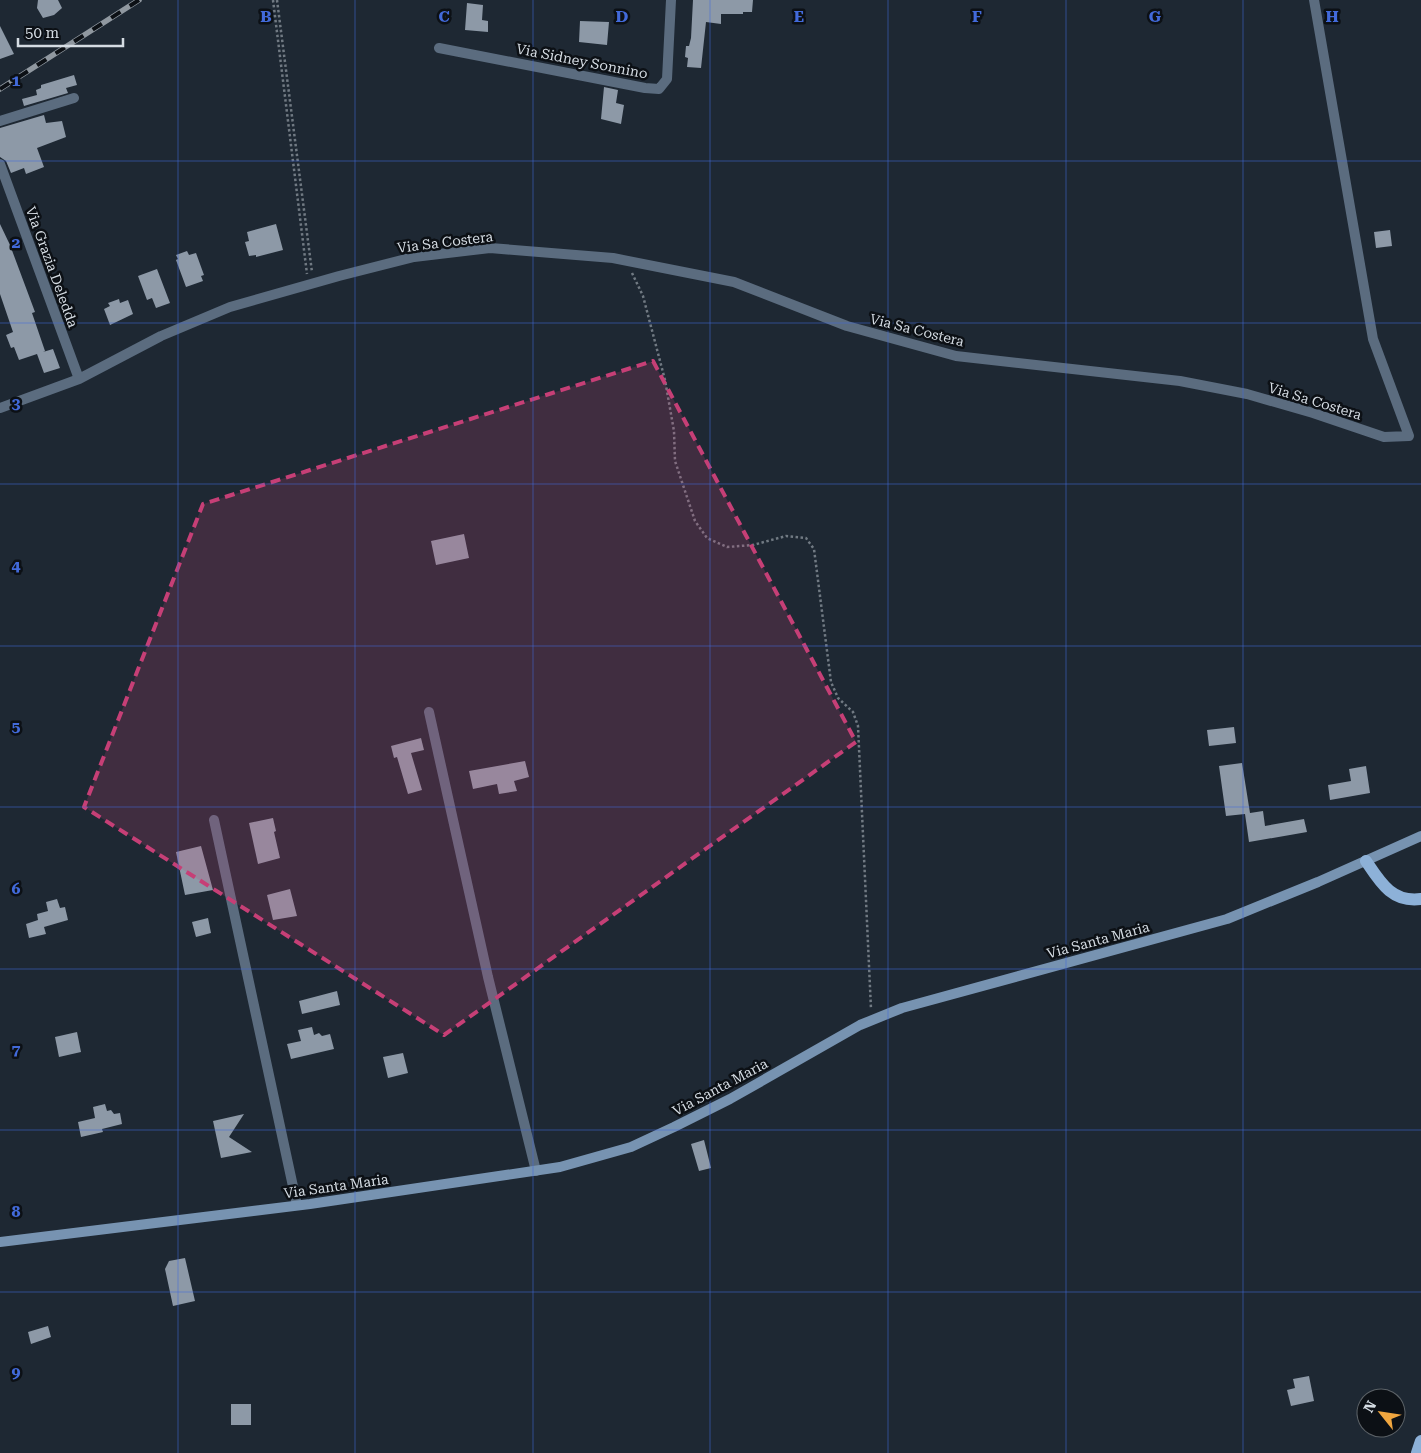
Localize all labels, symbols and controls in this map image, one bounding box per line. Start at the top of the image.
text: B [260,7,272,26]
text: C [438,7,450,26]
text: D [616,7,629,26]
text: E [794,7,804,26]
text: F [972,7,982,26]
text: G [1149,7,1162,26]
text: H [1325,7,1339,26]
scale bar [18,15,122,47]
text: 50 m [25,24,60,42]
street label: Via Sidney Sonnino [515,40,649,82]
text: 1 [12,71,21,90]
street label: Via Grazia Deledda [23,204,82,330]
street label: Via Sa Costera [396,228,494,256]
text: 2 [12,233,21,252]
street label: Via Sa Costera [868,311,966,350]
street label: Via Sa Costera [1266,379,1364,423]
text: 3 [12,394,21,413]
text: 4 [12,556,21,575]
text: 5 [12,717,21,736]
text: 6 [12,879,21,898]
street label: Via Santa Maria [1045,918,1152,961]
text: 7 [12,1040,21,1059]
street label: Via Santa Maria [670,1055,771,1119]
street label: Via Santa Maria [283,1171,390,1201]
text: 8 [12,1202,21,1221]
text: 9 [12,1363,21,1382]
north arrow [1356,1388,1406,1438]
text: N [1360,1398,1379,1415]

